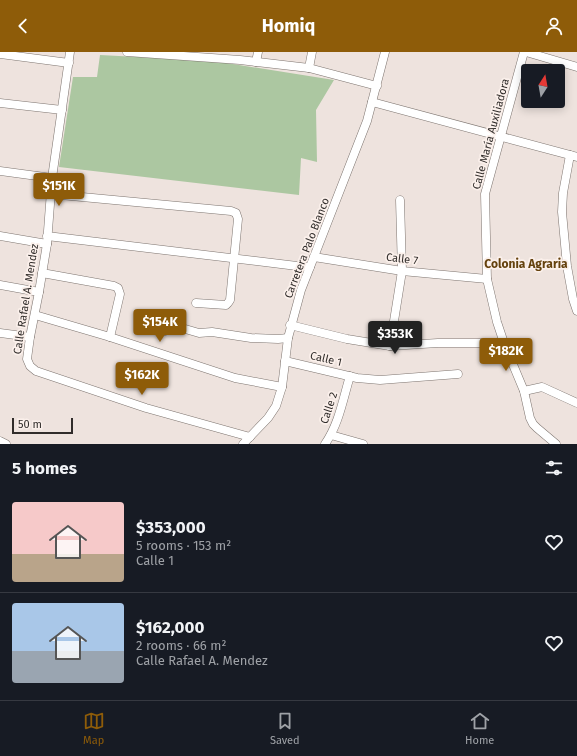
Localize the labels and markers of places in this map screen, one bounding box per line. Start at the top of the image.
pin: $151K [31,173,87,207]
pin: $154K [132,309,188,343]
pin: $353K [367,321,423,355]
pin: $182K [478,338,534,372]
pin: $162K [114,362,170,396]

